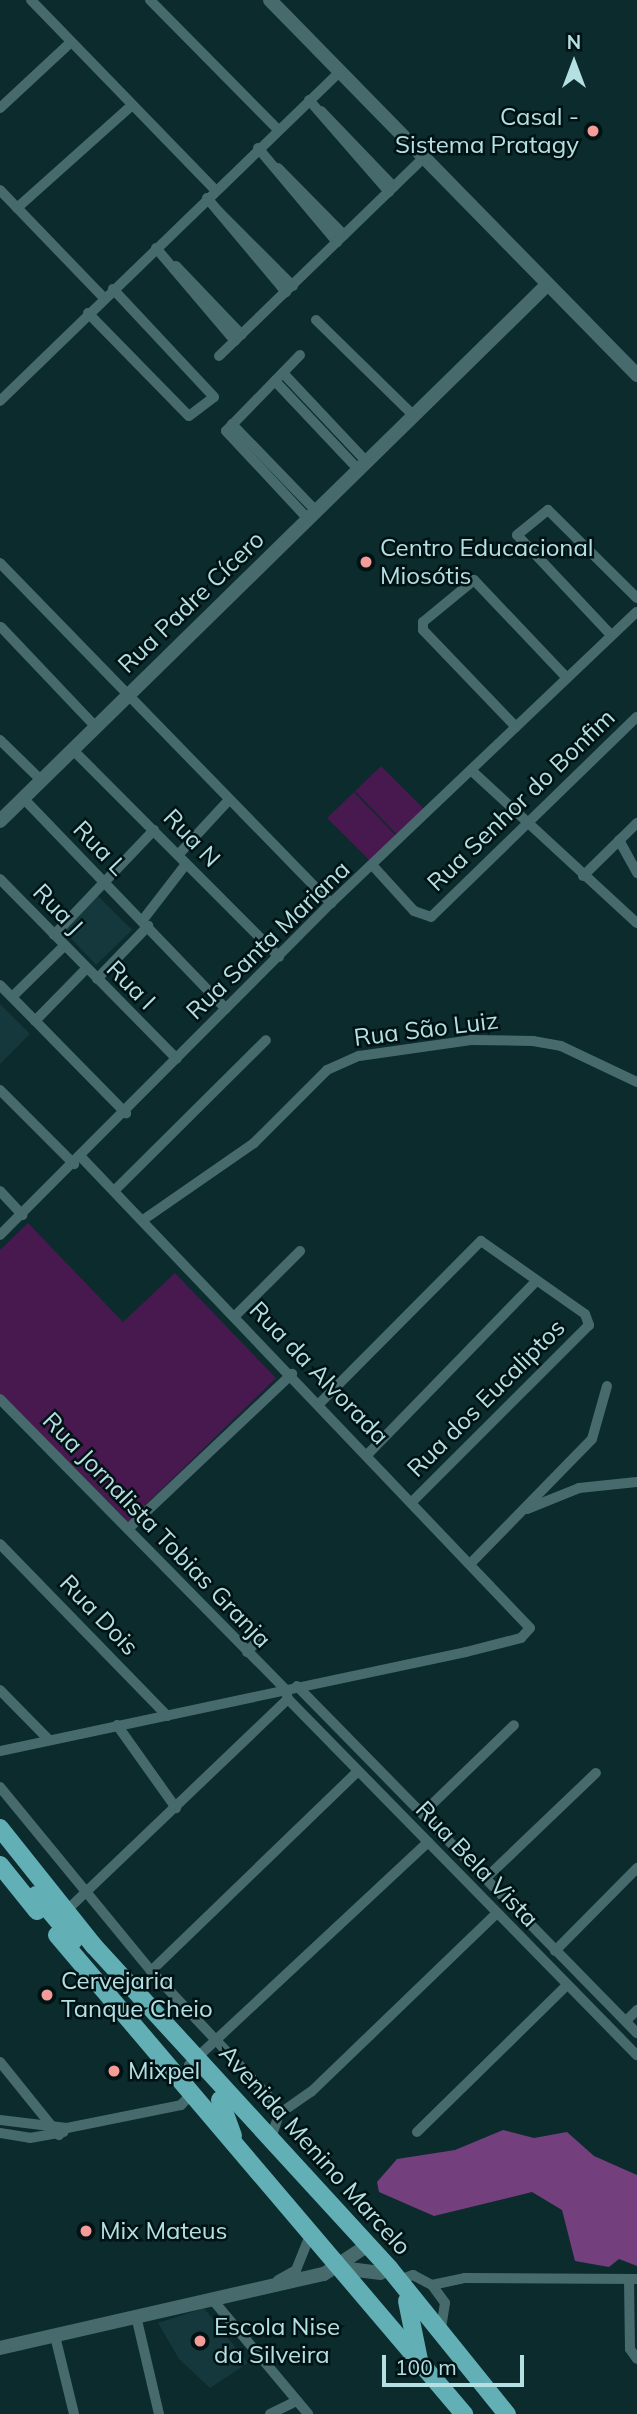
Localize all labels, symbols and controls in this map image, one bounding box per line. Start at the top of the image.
north arrow [539,28,609,98]
text: N [567,30,581,54]
place label: Casal - Sistema Pratagy [395,103,579,159]
marker: Casal - Sistema Pratagy [585,123,601,139]
street label: Rua Padre Cícero [112,525,270,679]
place label: Centro Educacional Miosótis [380,534,594,590]
marker: Centro Educacional Miosótis [358,554,374,570]
street label: Rua Senhor do Bonfim [421,703,621,897]
street label: Rua N [158,803,226,873]
street label: Rua L [67,815,133,881]
street label: Rua Santa Mariana [180,855,356,1025]
street label: Rua J [27,878,89,940]
street label: Rua I [101,955,161,1015]
street label: Rua São Luiz [352,1006,500,1052]
street label: Rua da Alvorada [243,1296,395,1450]
street label: Rua dos Eucaliptos [401,1313,571,1483]
street label: Rua Jornalista Tobias Granja [37,1406,277,1654]
street label: Rua Dois [54,1569,144,1661]
street label: Rua Bela Vista [410,1795,544,1933]
place label: Cervejaria Tanque Cheio [61,1967,213,2023]
marker: Cervejaria Tanque Cheio [39,1987,55,2003]
street label: Avenida Menino Marcelo [213,2039,417,2261]
place label: Mixpel [128,2057,200,2085]
marker: Mixpel [106,2063,122,2079]
place label: Mix Mateus [100,2217,227,2245]
marker: Mix Mateus [78,2223,94,2239]
place label: Escola Nise da Silveira [214,2313,340,2369]
marker: Escola Nise da Silveira [192,2333,208,2349]
scale bar [385,2340,527,2384]
text: 100 m [395,2354,457,2380]

